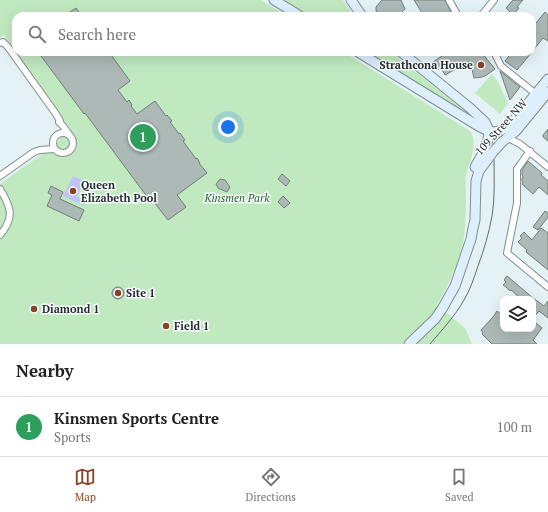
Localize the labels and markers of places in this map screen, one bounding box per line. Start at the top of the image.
place label: Strathcona House [380,58,473,72]
marker: Strathcona House [476,60,486,70]
pin: 1 [130,122,156,152]
place label: Queen Elizabeth Pool [81,178,157,205]
marker: Queen Elizabeth Pool [68,186,78,196]
place label: Site 1 [126,286,155,300]
marker: Site 1 [113,288,123,298]
place label: Diamond 1 [42,302,99,316]
marker: Diamond 1 [29,304,39,314]
place label: Field 1 [174,319,209,333]
marker: Field 1 [161,321,171,331]

